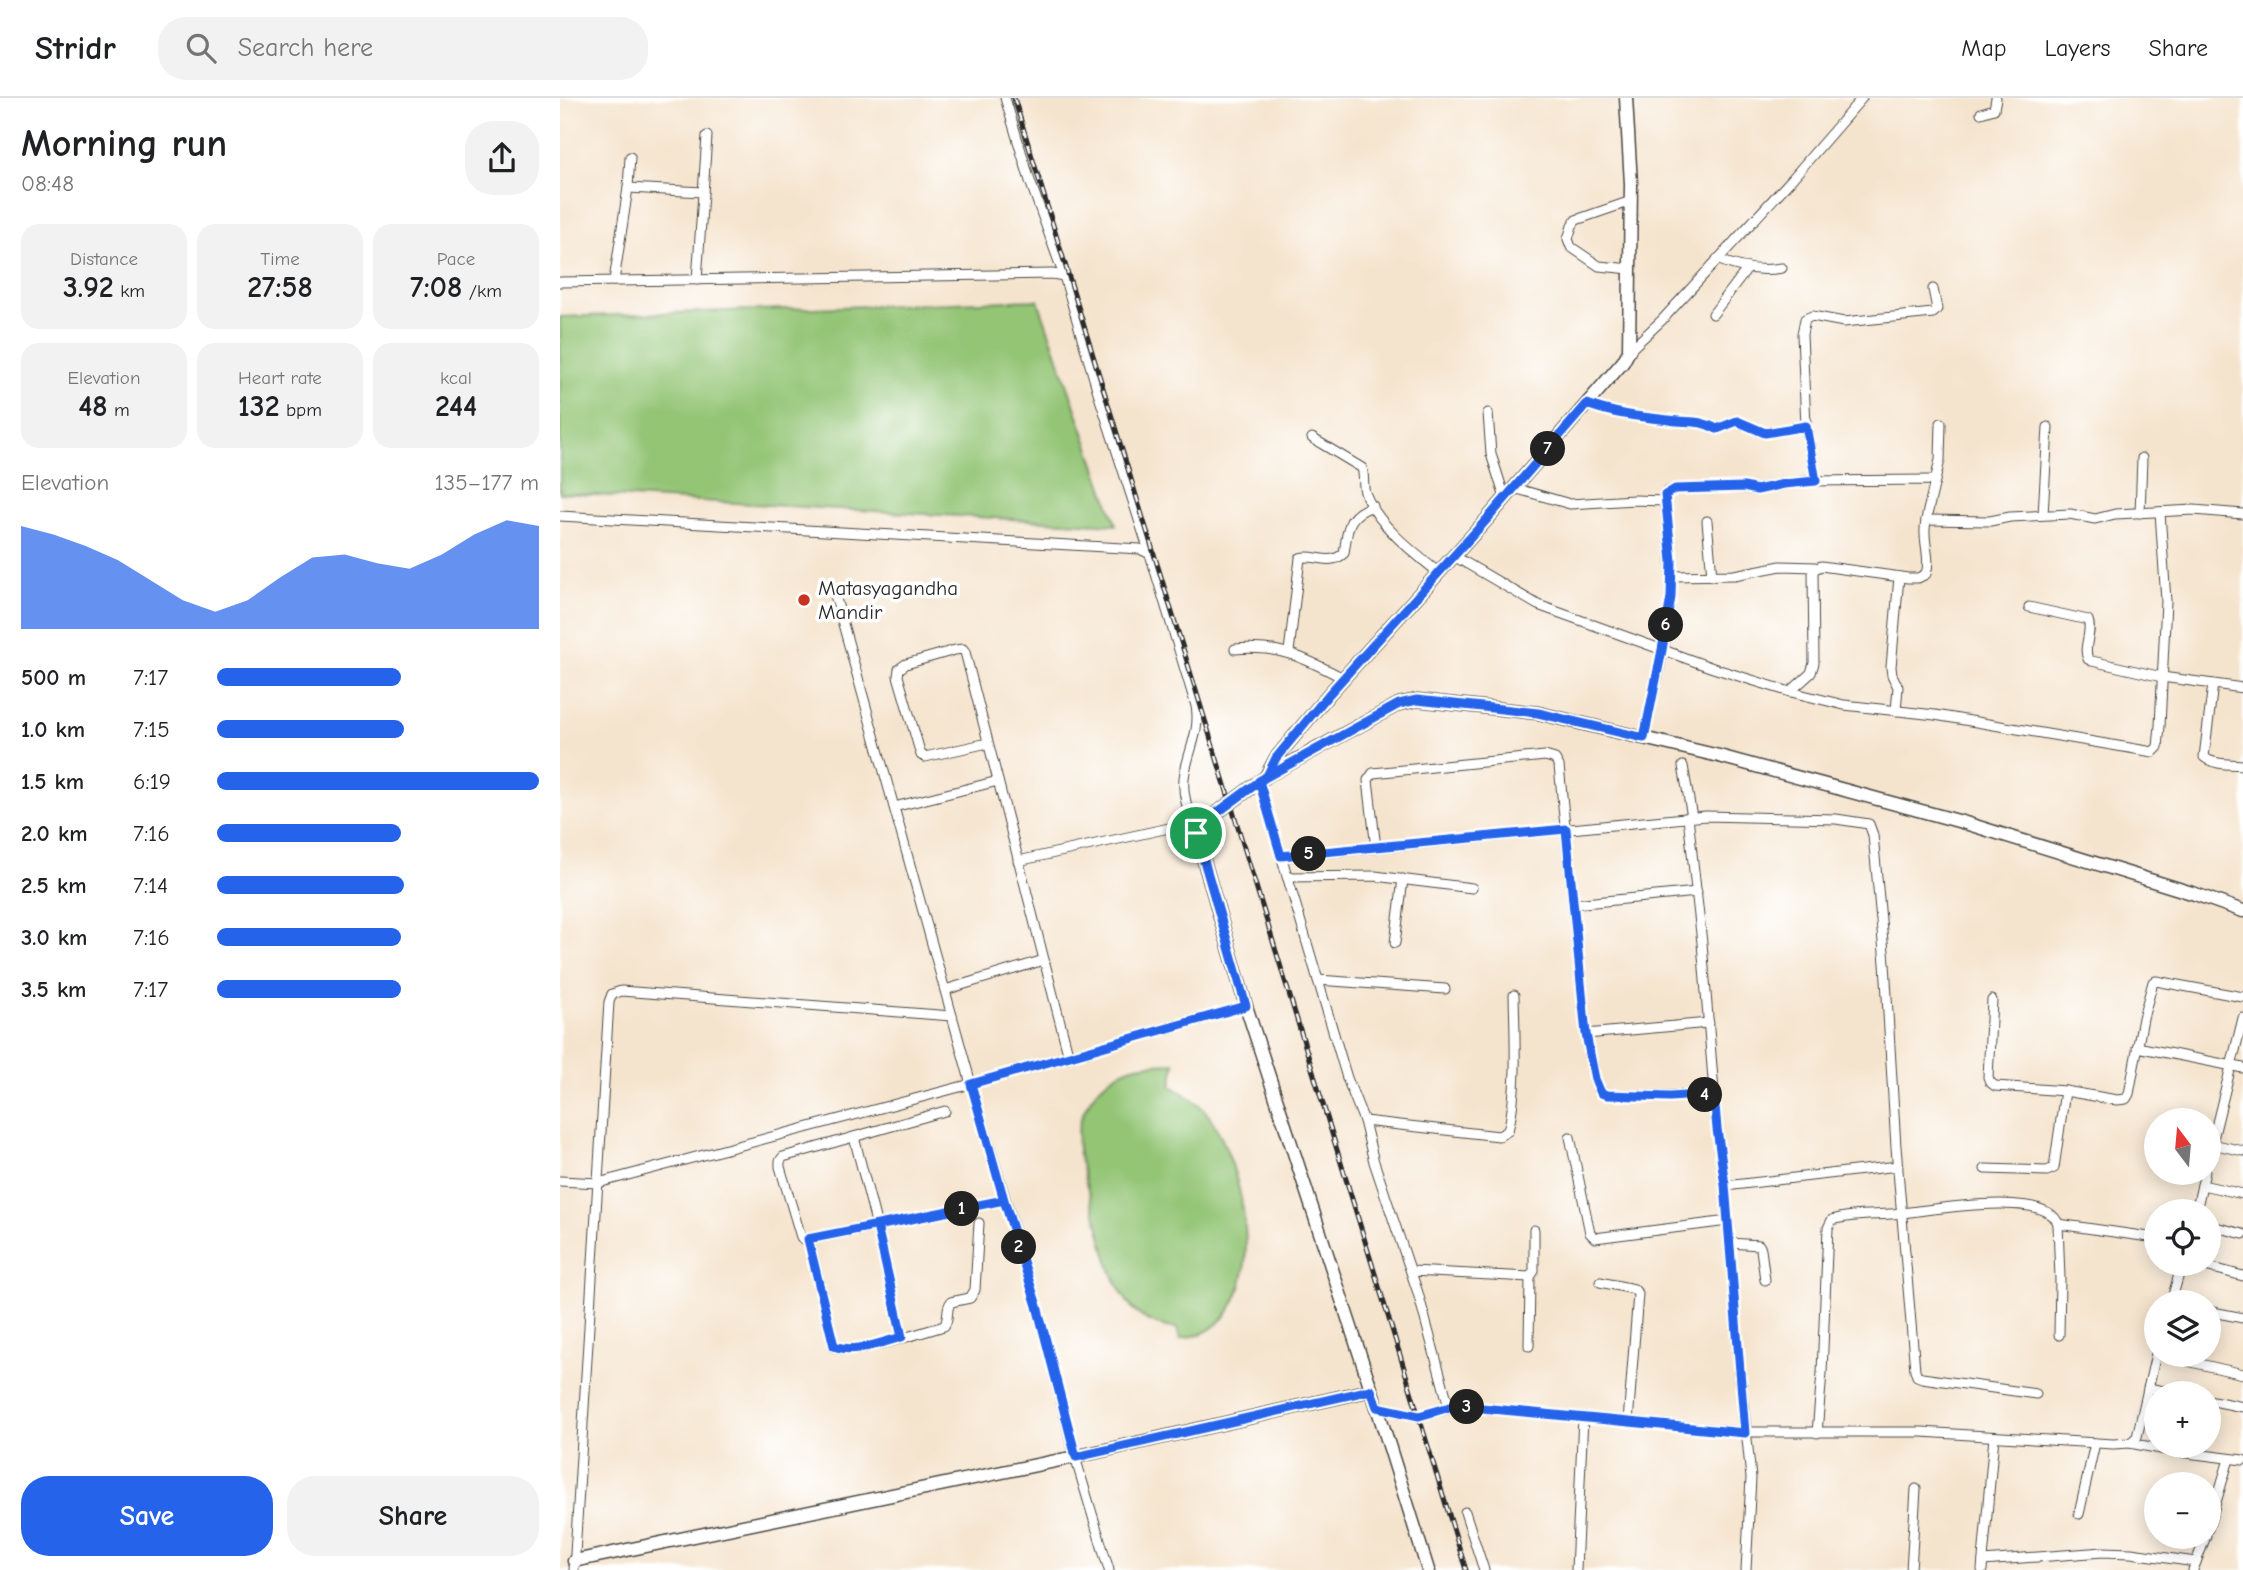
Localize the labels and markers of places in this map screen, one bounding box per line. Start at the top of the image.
pin: 7 [1530,432,1566,466]
place label: Matasyagandha Mandir [818,576,958,624]
marker: Matasyagandha Mandir [796,592,812,608]
pin: 6 [1648,608,1684,642]
pin [1166,803,1226,863]
pin: 5 [1292,836,1326,872]
pin: 4 [1688,1077,1722,1112]
pin: 1 [944,1192,980,1226]
pin: 2 [1002,1230,1036,1264]
pin: 3 [1450,1390,1485,1424]

